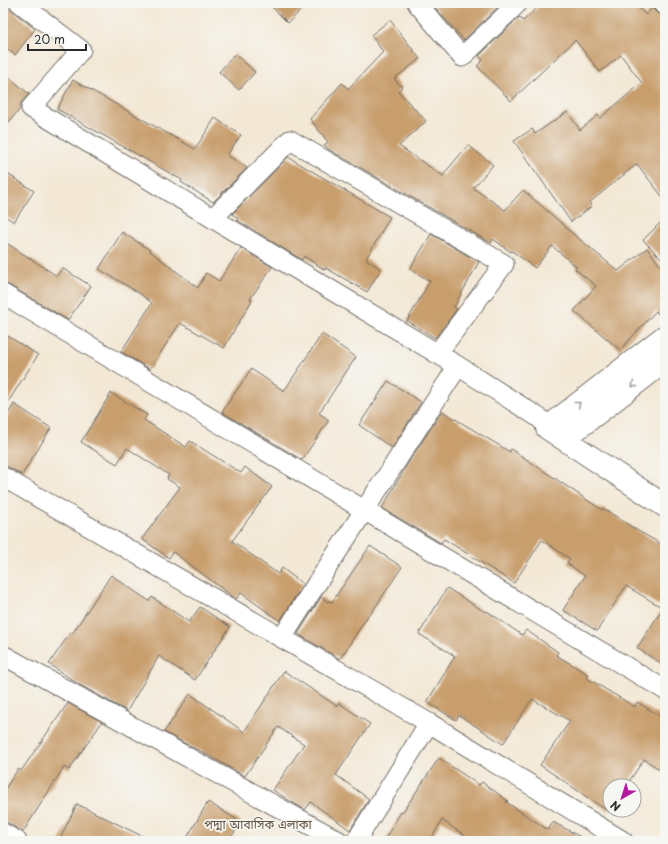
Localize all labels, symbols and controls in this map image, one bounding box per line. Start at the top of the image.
scale bar [28,26,86,52]
text: 20 m [34,30,65,48]
one-way arrow [632,380,639,387]
one-way arrow [573,401,580,408]
north arrow [602,778,642,818]
text: N [606,797,624,816]
district label: পদ্মা আবাসিক এলাকা [204,815,312,833]

